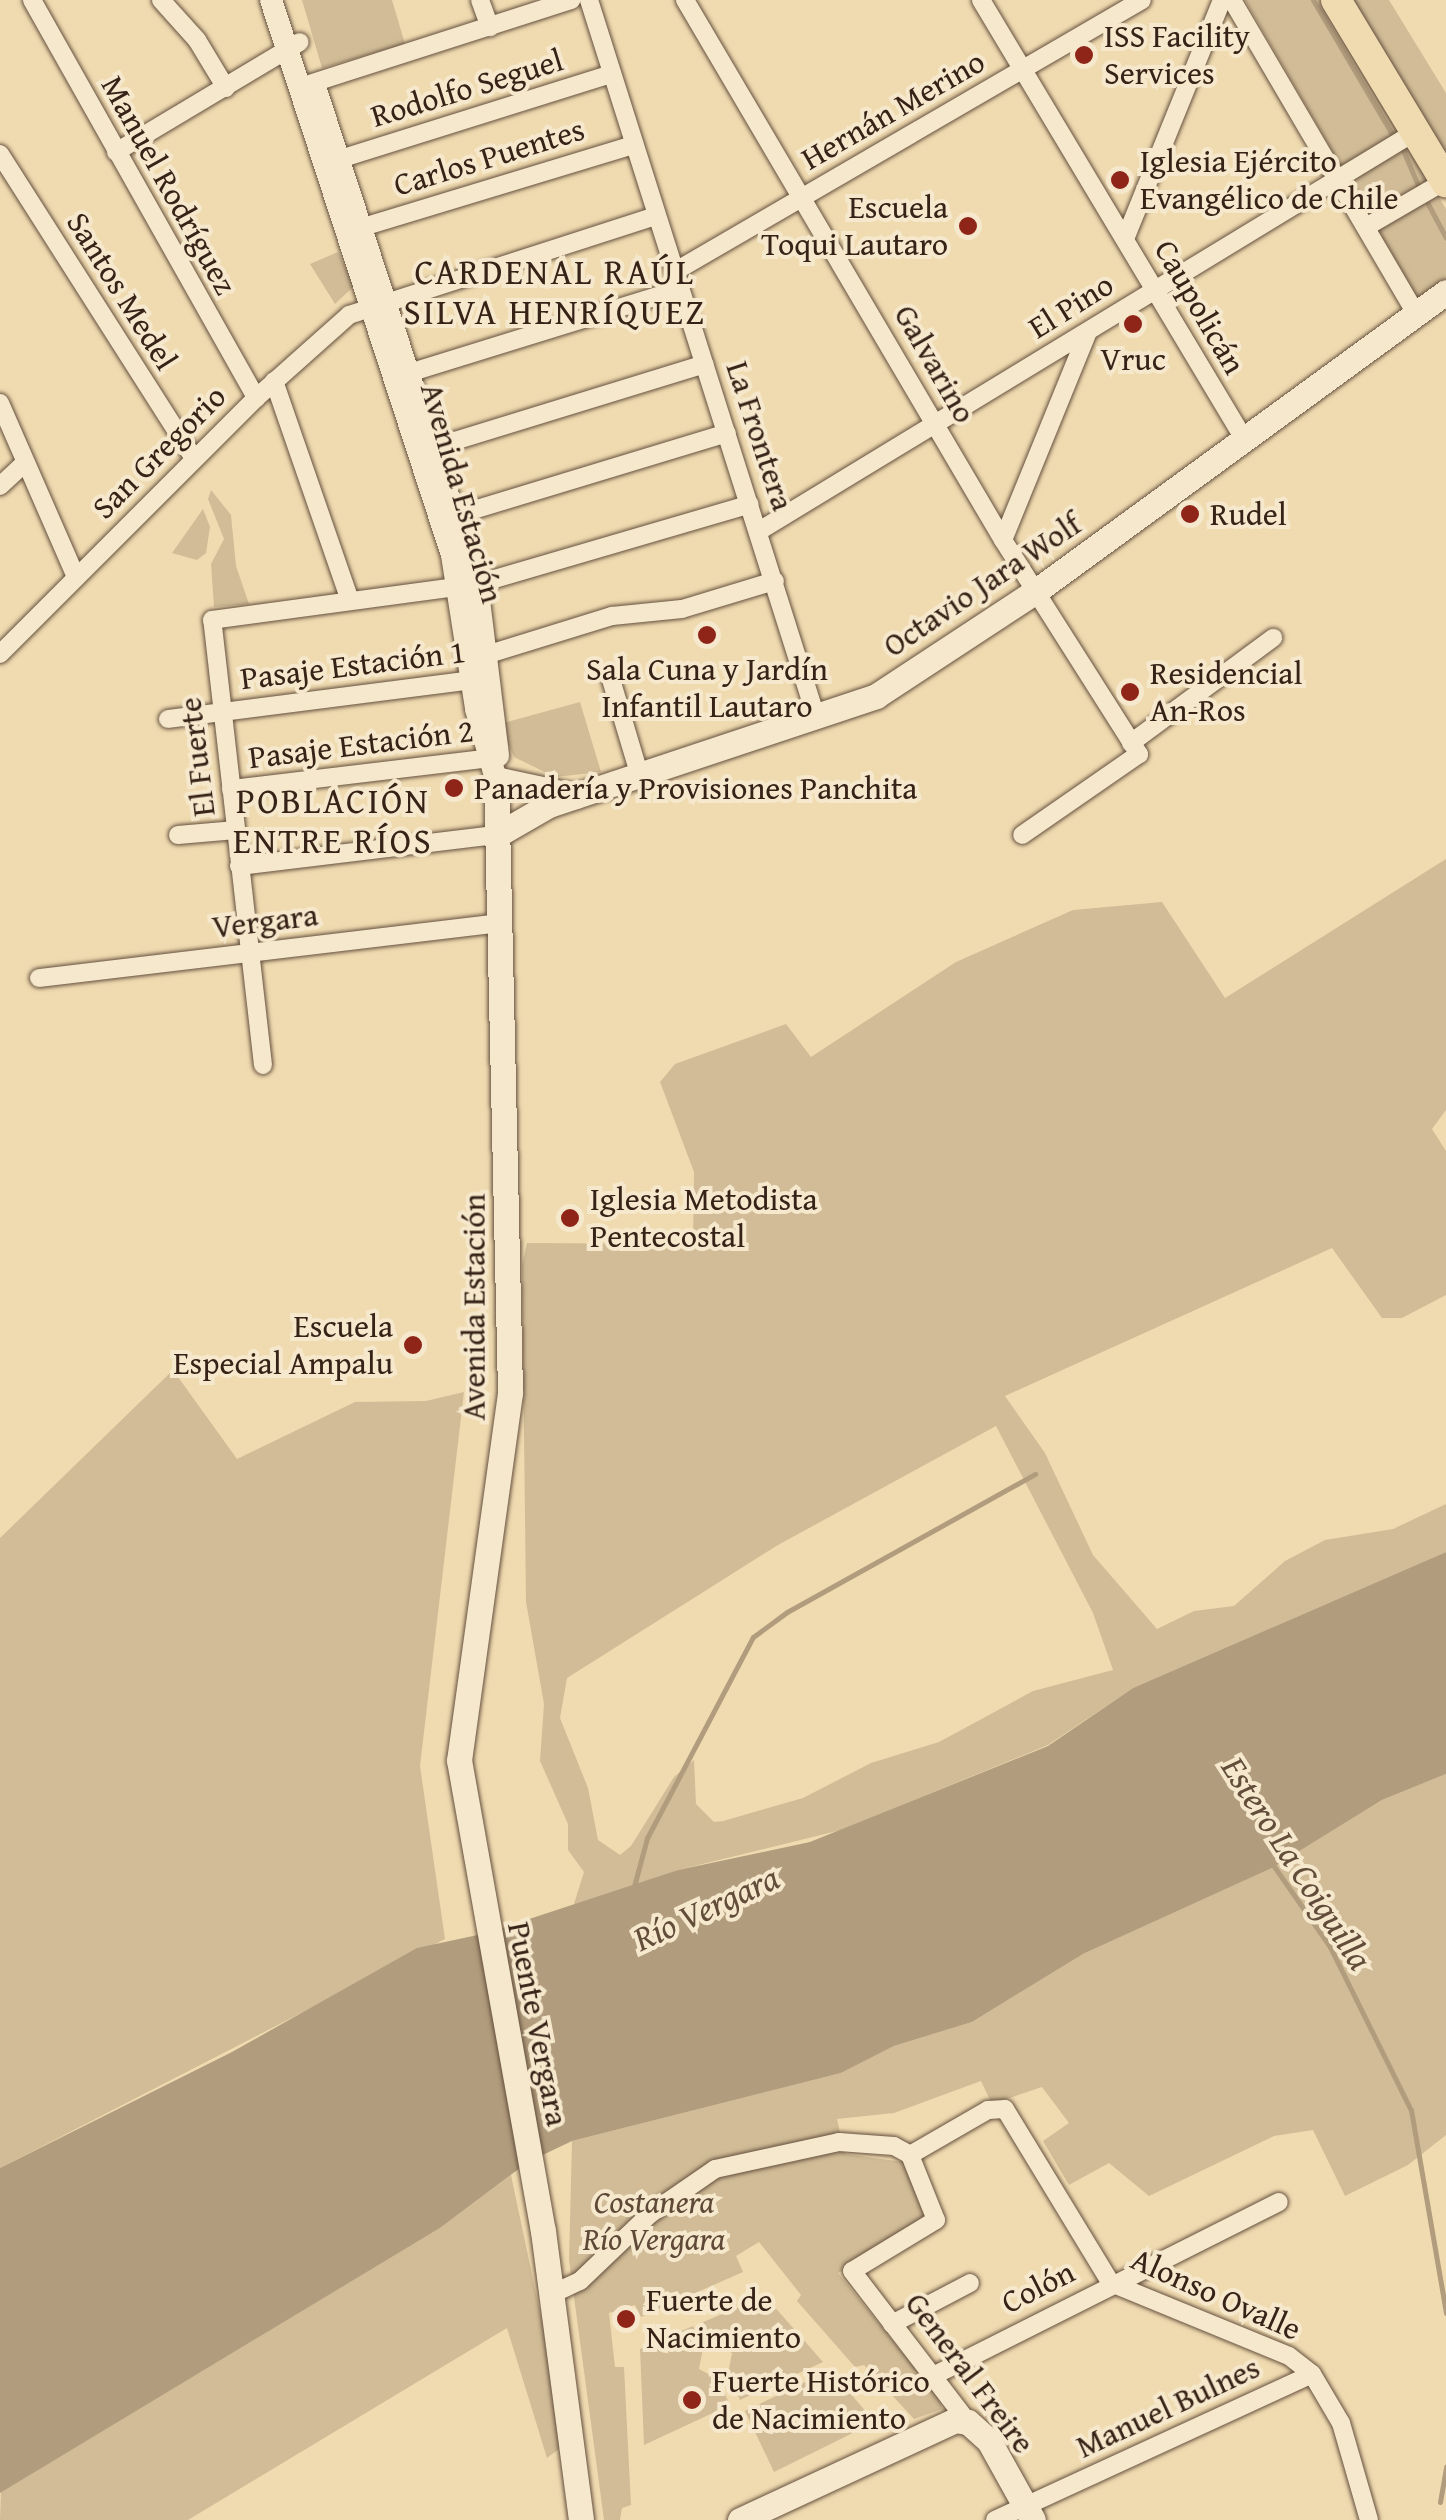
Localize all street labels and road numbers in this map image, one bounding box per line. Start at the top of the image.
street label: Rodolfo Seguel [366,41,568,135]
street label: Hernán Merino [795,42,991,178]
street label: Manuel Rodríguez [93,69,245,301]
street label: Carlos Puentes [389,110,589,204]
street label: Santos Medel [58,205,186,377]
street label: Caupolicán [1146,233,1254,381]
street label: El Pino [1022,265,1120,347]
street label: Galvarino [886,298,984,430]
street label: La Frontera [718,357,802,515]
street label: San Gregorio [84,377,234,527]
street label: Avenida Estación [412,379,512,607]
street label: Octavio Jara Wolf [876,505,1088,665]
street label: Pasaje Estación 1 [238,632,468,698]
street label: El Fuerte [171,695,223,819]
street label: Pasaje Estación 2 [246,711,476,777]
street label: Vergara [210,895,320,947]
street label: Avenida Estación [455,1193,493,1421]
street label: Puente Vergara [499,1919,577,2129]
street label: Alonso Ovalle [1125,2240,1307,2348]
street label: Colón [995,2252,1081,2322]
street label: General Freire [897,2285,1043,2461]
street label: Manuel Bulnes [1070,2348,1266,2466]

